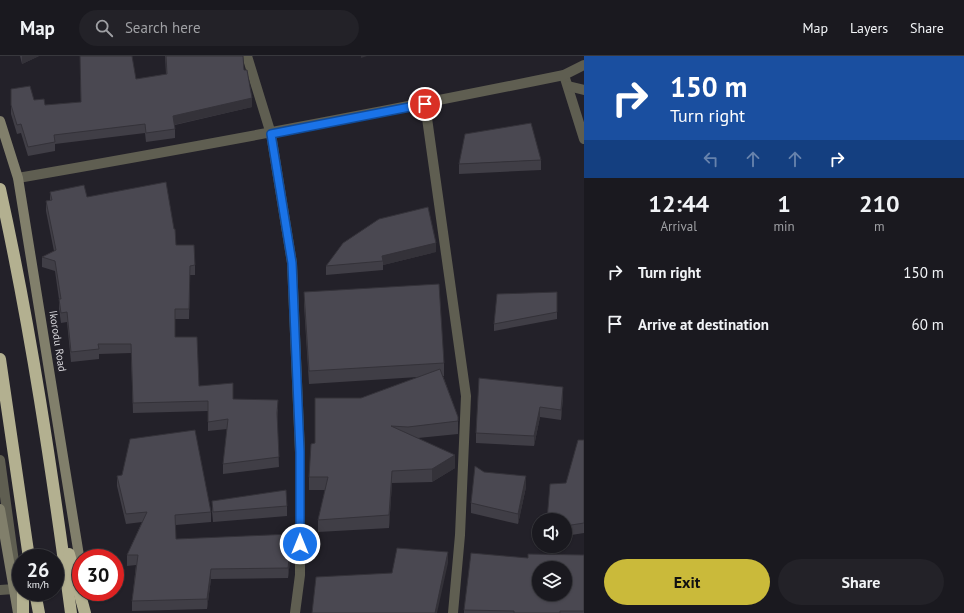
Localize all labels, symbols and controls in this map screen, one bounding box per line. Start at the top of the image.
search box [79,10,359,46]
text: Map [20,16,55,40]
icon: search [93,17,115,39]
text: Search here [125,18,201,37]
text: Map [802,19,828,37]
text: Layers [850,19,888,37]
text: Share [910,19,944,37]
text: 150 m [670,68,747,105]
icon: right [604,72,656,124]
pin [408,87,442,121]
icon: arrive [414,93,436,115]
text: Turn right [670,104,745,127]
icon: left [700,148,722,170]
icon: ahead [742,148,764,170]
icon: ahead [784,148,806,170]
icon: right [826,148,848,170]
text: 12:44 [648,188,709,219]
text: 1 [777,188,791,219]
text: 210 [859,188,900,219]
text: Arrival [661,218,697,235]
text: min [773,218,795,235]
text: m [874,218,885,235]
icon: right [604,261,626,283]
text: Turn right [638,263,701,282]
text: 150 m [903,263,944,282]
street label: Ikorodu Road [46,309,70,373]
icon: arrive [604,313,626,335]
text: Arrive at destination [638,315,769,334]
text: 60 m [911,315,944,334]
map controls [532,513,572,601]
button: sound [532,513,572,553]
position arrow [279,523,321,565]
speed limit sign: 30 [72,549,124,601]
text: 26 [27,557,49,583]
button: Exit [604,559,770,605]
button: Share [778,559,944,605]
button: layers [532,561,572,601]
text: km/h [27,578,49,591]

